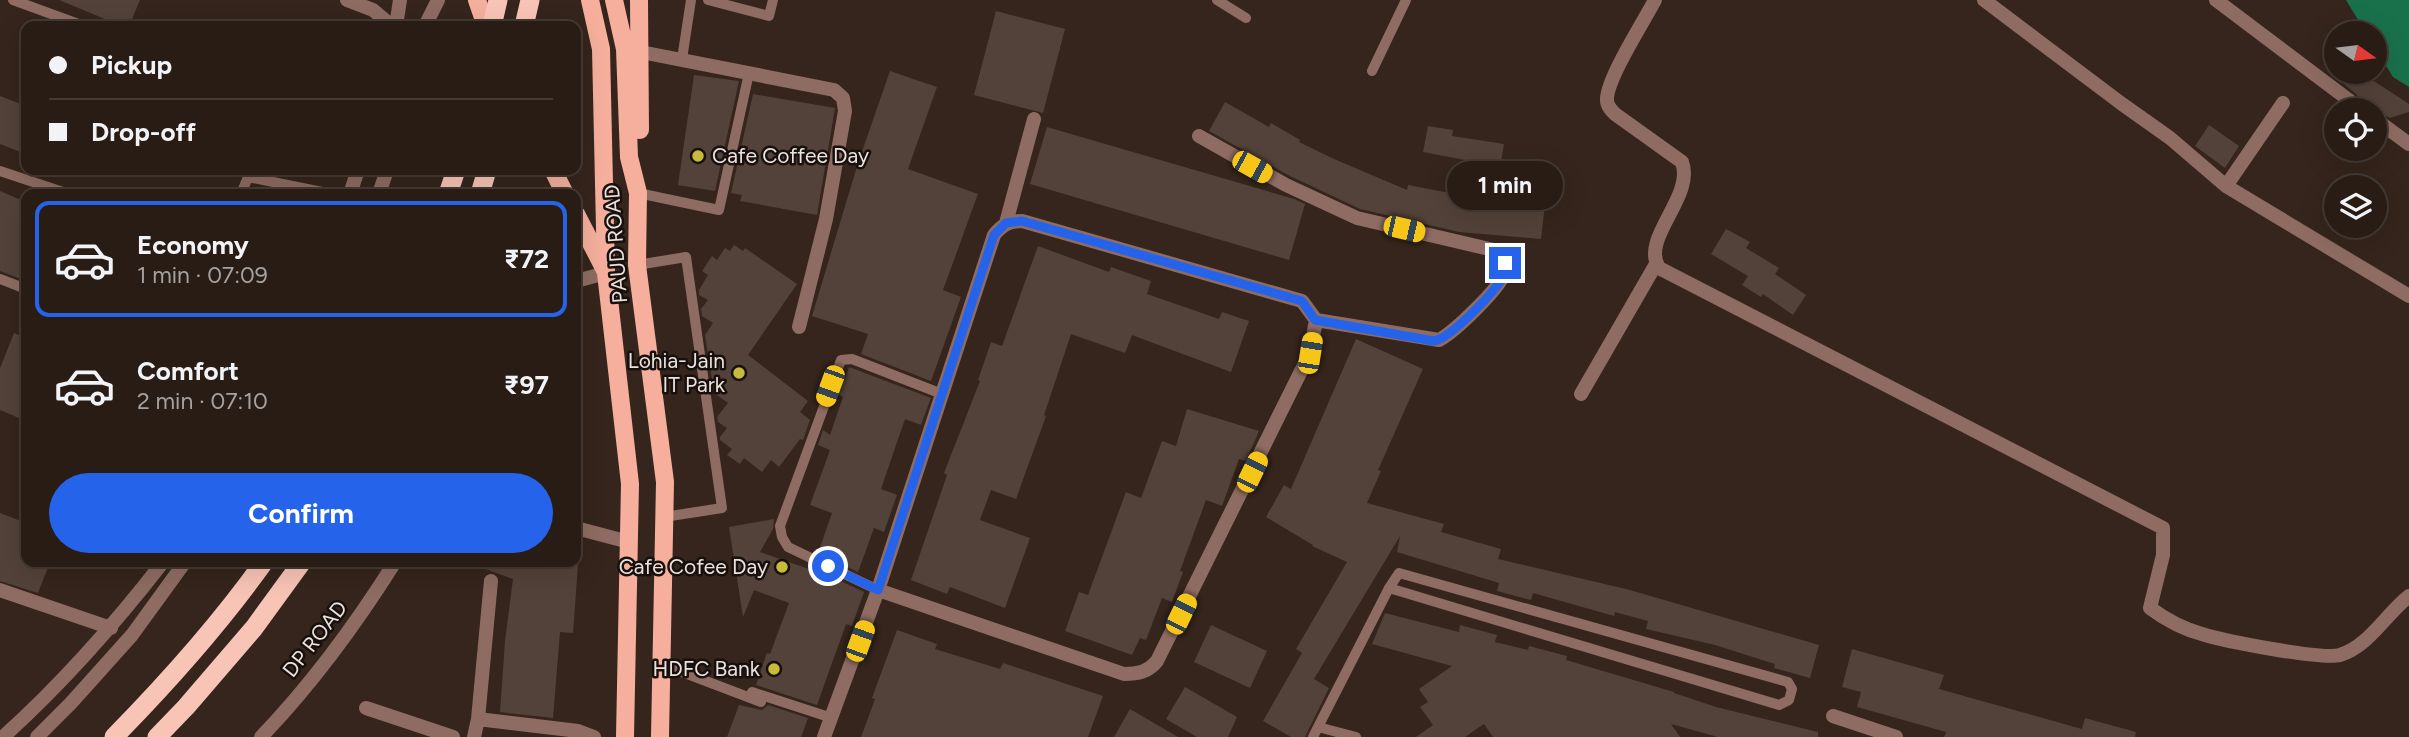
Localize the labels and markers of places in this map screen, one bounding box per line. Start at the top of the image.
place label: Cafe Coffee Day [712,143,869,168]
marker: Cafe Coffee Day [690,148,706,164]
place label: Lohia-Jain IT Park [628,348,726,397]
marker: Lohia-Jain IT Park [731,365,747,381]
place label: Cafe Cofee Day [619,554,768,579]
marker: Cafe Cofee Day [774,559,790,575]
place label: HDFC Bank [653,656,761,681]
marker: HDFC Bank [766,661,782,677]

